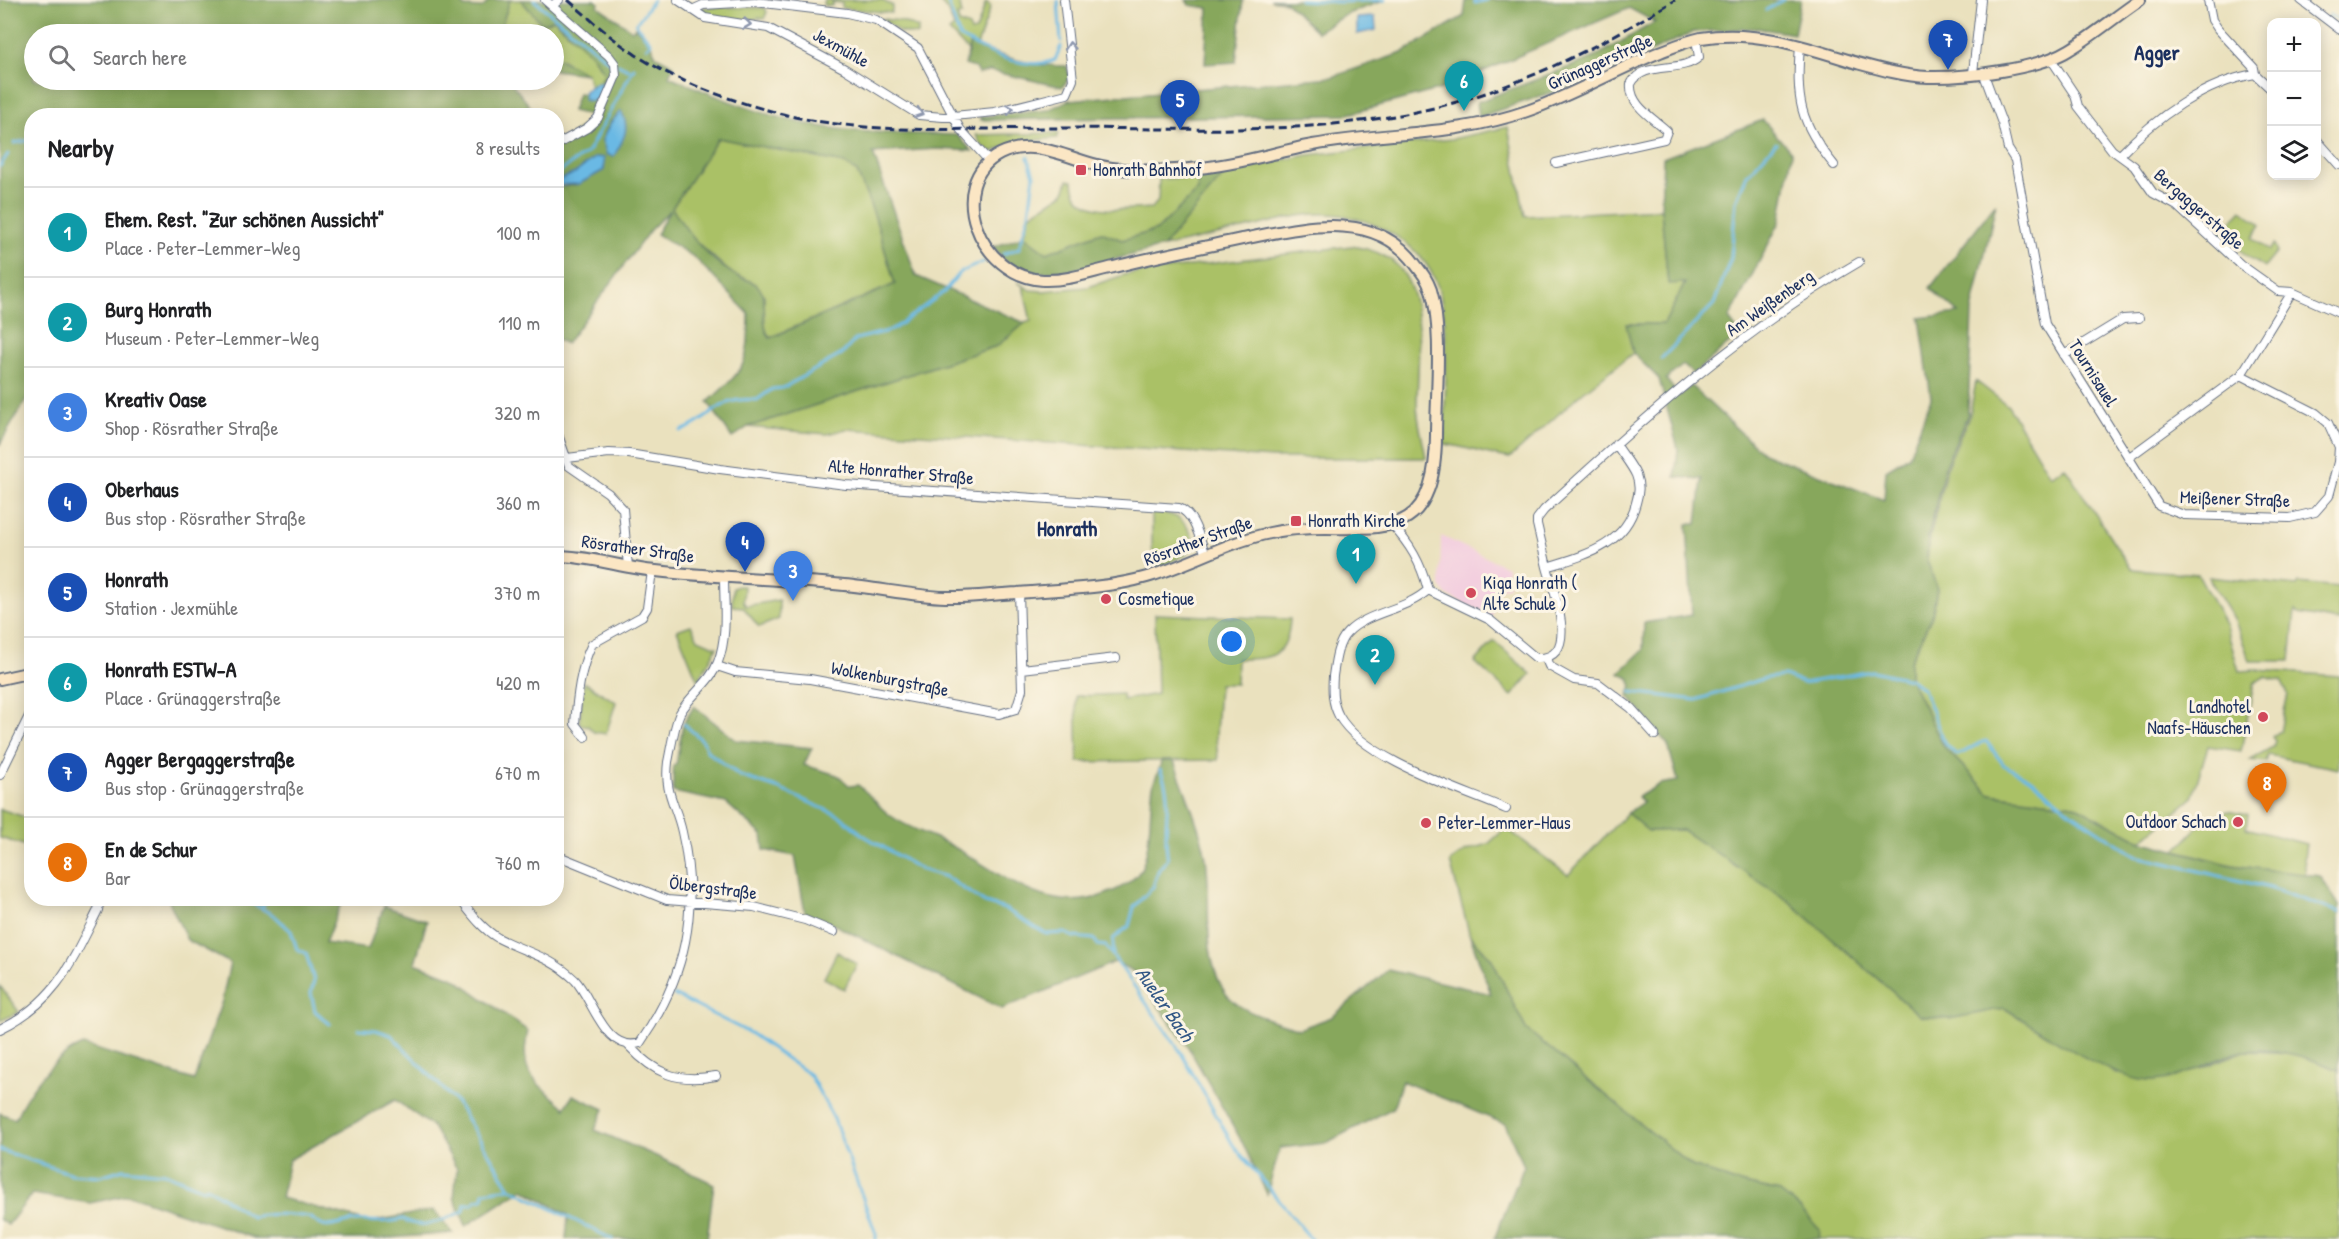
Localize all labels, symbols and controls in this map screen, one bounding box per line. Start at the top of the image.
one-way arrow [743,17,752,30]
map controls [2267,18,2321,180]
button: + [2267,18,2321,72]
pin: 7 [1928,20,1968,70]
street label: Jexmühle [809,22,874,73]
search box [24,24,564,90]
street label: Grünaggerstraße [1544,27,1656,96]
district label: Agger [2134,38,2181,68]
icon: search [45,41,78,74]
text: Search here [93,42,187,72]
one-way arrow [1064,42,1077,51]
pin: 6 [1444,62,1484,111]
button: − [2267,72,2321,126]
pin: 5 [1160,80,1200,130]
one-way arrow [1005,103,1015,116]
one-way arrow [913,106,924,118]
button: layers [2267,126,2321,180]
text: Nearby [48,130,114,165]
text: 8 results [475,134,540,161]
place label: Honrath Bahnhof [1093,157,1202,182]
street label: Bergaggerstraße [2149,162,2250,255]
marker: Honrath Bahnhof [1074,163,1088,177]
text: Ehem. Rest. "Zur schönen Aussicht" [105,204,384,234]
text: 1 [64,219,71,246]
text: 100 m [497,219,540,246]
text: Place · Peter-Lemmer-Weg [105,234,300,261]
street label: Am Weißenberg [1721,263,1819,342]
text: Burg Honrath [105,294,211,324]
text: 2 [63,309,72,336]
text: 110 m [498,309,540,336]
text: Museum · Peter-Lemmer-Weg [105,324,319,351]
street label: Tournisauel [2063,334,2124,411]
text: Kreativ Oase [105,384,207,414]
text: 3 [63,399,72,426]
text: 320 m [495,399,540,426]
text: Shop · Rösrather Straße [105,414,278,441]
street label: Alte Honrather Straße [827,453,975,490]
text: Oberhaus [105,474,179,504]
street label: Meißener Straße [2180,484,2290,513]
text: 4 [64,489,71,516]
text: 360 m [496,489,540,516]
text: Bus stop · Rösrather Straße [105,504,306,531]
place label: Honrath Kirche [1308,508,1406,533]
street label: Rösrather Straße [1140,509,1255,572]
district label: Honrath [1037,514,1097,543]
marker: Honrath Kirche [1289,514,1303,528]
pin: 4 [726,522,764,572]
street label: Rösrather Straße [580,528,696,569]
pin: 1 [1336,534,1376,584]
pin: 3 [774,552,812,601]
text: Honrath [105,564,168,594]
place label: Kiga Honrath ( Alte Schule ) [1483,570,1577,616]
text: 5 [63,579,72,606]
text: 370 m [494,579,540,606]
place label: Cosmetique [1118,586,1194,611]
marker: Kiga Honrath ( Alte Schule ) [1464,586,1478,600]
marker: Cosmetique [1099,592,1113,606]
text: Station · Jexmühle [105,594,238,621]
your location [1217,627,1246,656]
pin: 2 [1356,636,1394,685]
text: Honrath ESTW-A [105,654,236,684]
street label: Wolkenburgstraße [829,655,951,702]
text: 6 [64,669,71,696]
text: 420 m [496,669,540,696]
text: Place · Grünaggerstraße [105,684,281,711]
place label: Landhotel Naafs-Häuschen [2147,694,2251,740]
marker: Landhotel Naafs-Häuschen [2256,710,2270,724]
text: Agger Bergaggerstraße [105,744,295,774]
text: 7 [63,759,72,786]
text: 670 m [495,759,540,786]
pin: 8 [2248,764,2286,813]
text: Bus stop · Grünaggerstraße [105,774,304,801]
place label: Outdoor Schach [2126,809,2226,834]
place label: Peter-Lemmer-Haus [1438,810,1571,835]
marker: Outdoor Schach [2231,815,2245,829]
marker: Peter-Lemmer-Haus [1419,816,1433,830]
text: En de Schur [105,834,197,864]
text: 8 [63,849,72,876]
text: 760 m [495,849,540,876]
text: Bar [105,864,131,891]
street label: Ölbergstraße [668,870,758,905]
water label: Aueler Bach [1130,961,1202,1048]

